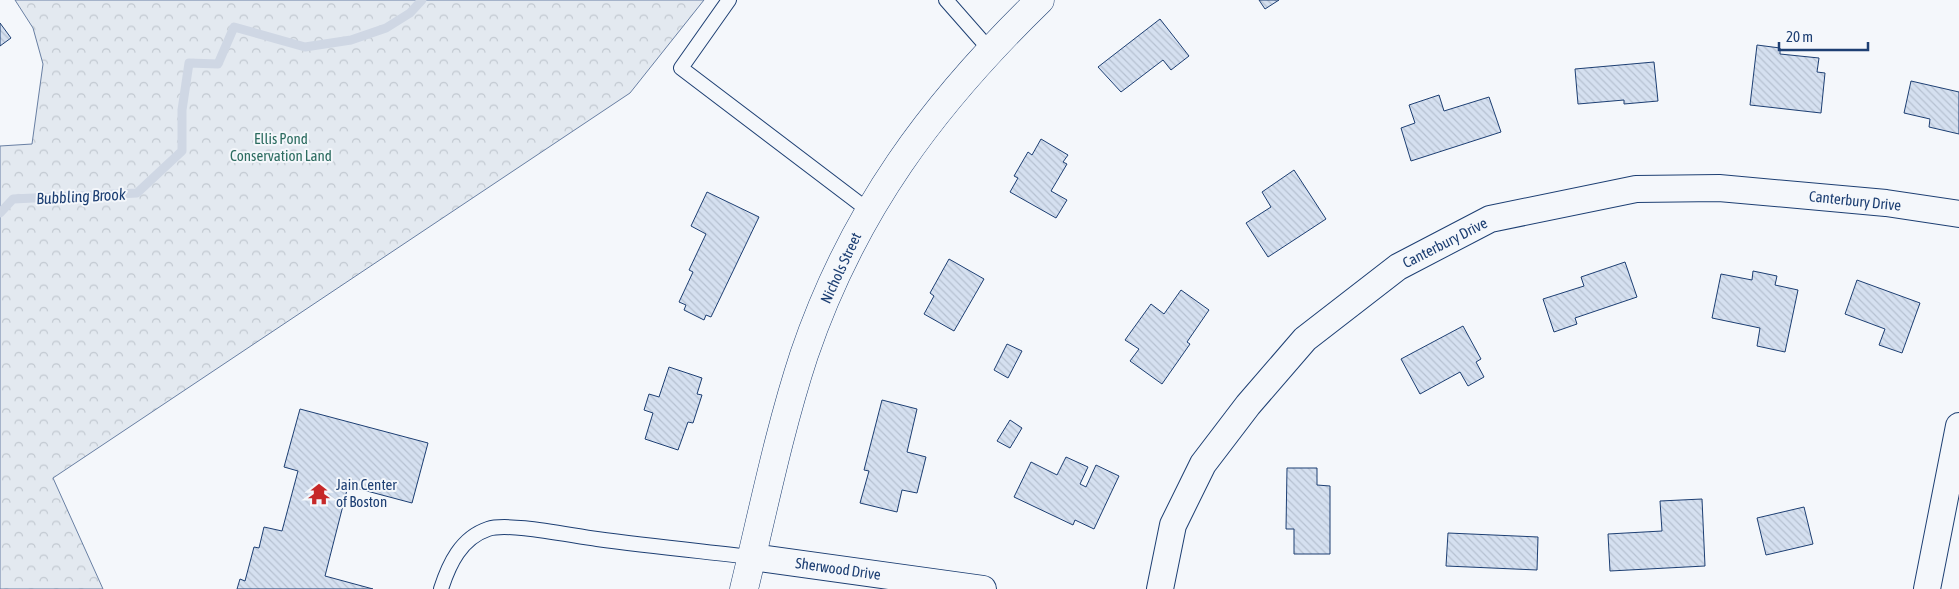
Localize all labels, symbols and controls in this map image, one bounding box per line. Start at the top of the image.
scale bar [1779,20,1868,52]
text: 20 m [1786,28,1813,45]
park label: Ellis Pond Conservation Land [230,130,332,164]
water label: Bubbling Brook [36,185,127,208]
street label: Canterbury Drive [1808,187,1902,214]
street label: Canterbury Drive [1400,214,1490,271]
street label: Nichols Street [817,230,864,306]
place label: Jain Center of Boston [336,476,397,510]
temple icon: Jain Center of Boston [306,481,332,507]
street label: Sherwood Drive [794,554,882,583]

